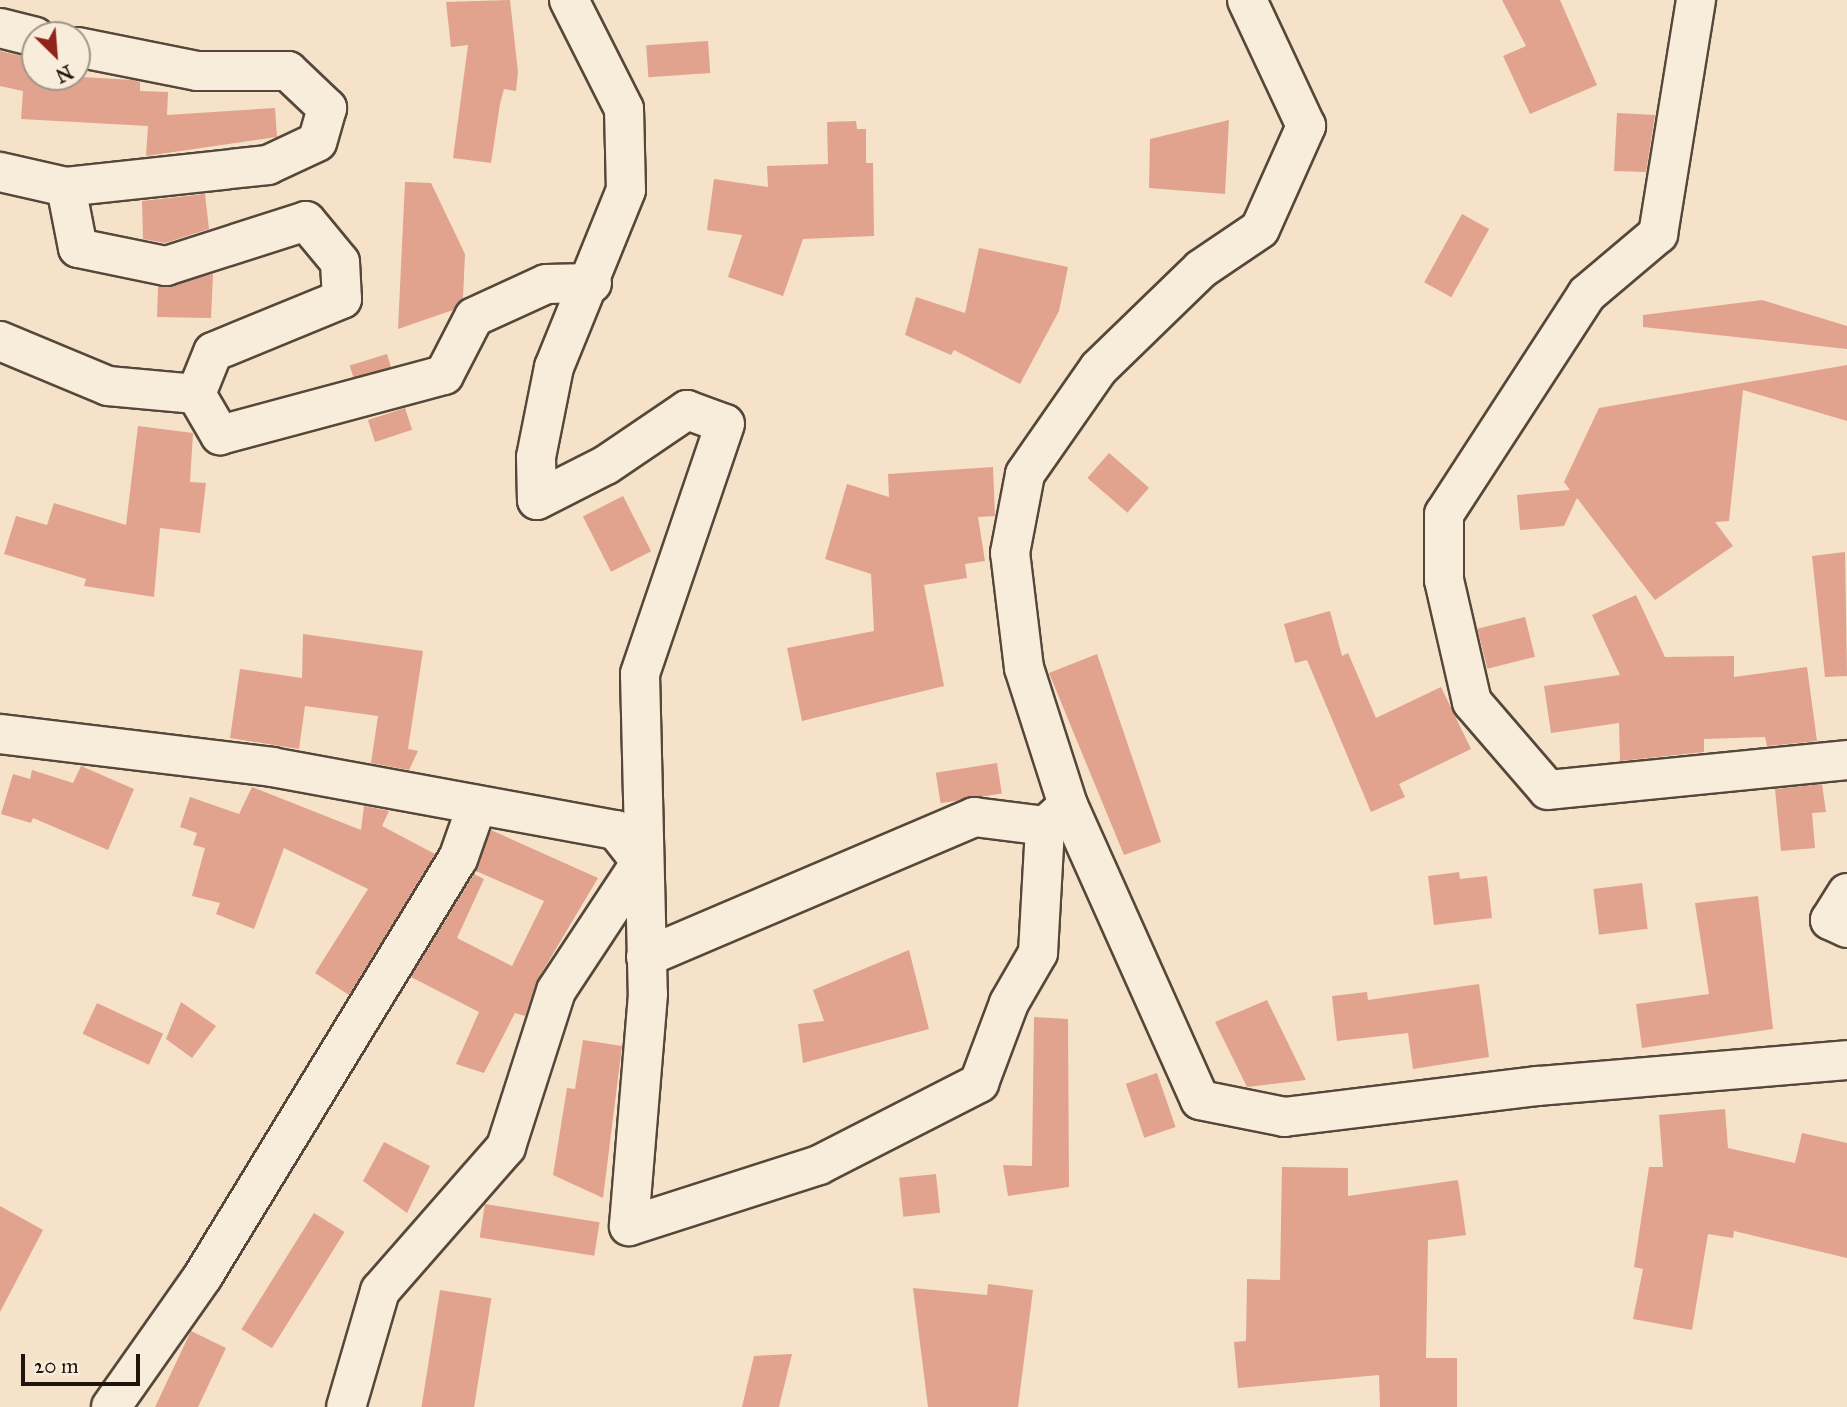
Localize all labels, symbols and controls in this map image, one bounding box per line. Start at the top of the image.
north arrow [21,21,91,91]
text: N [52,60,76,88]
scale bar [24,1340,144,1384]
text: 20 m [34,1353,79,1379]

